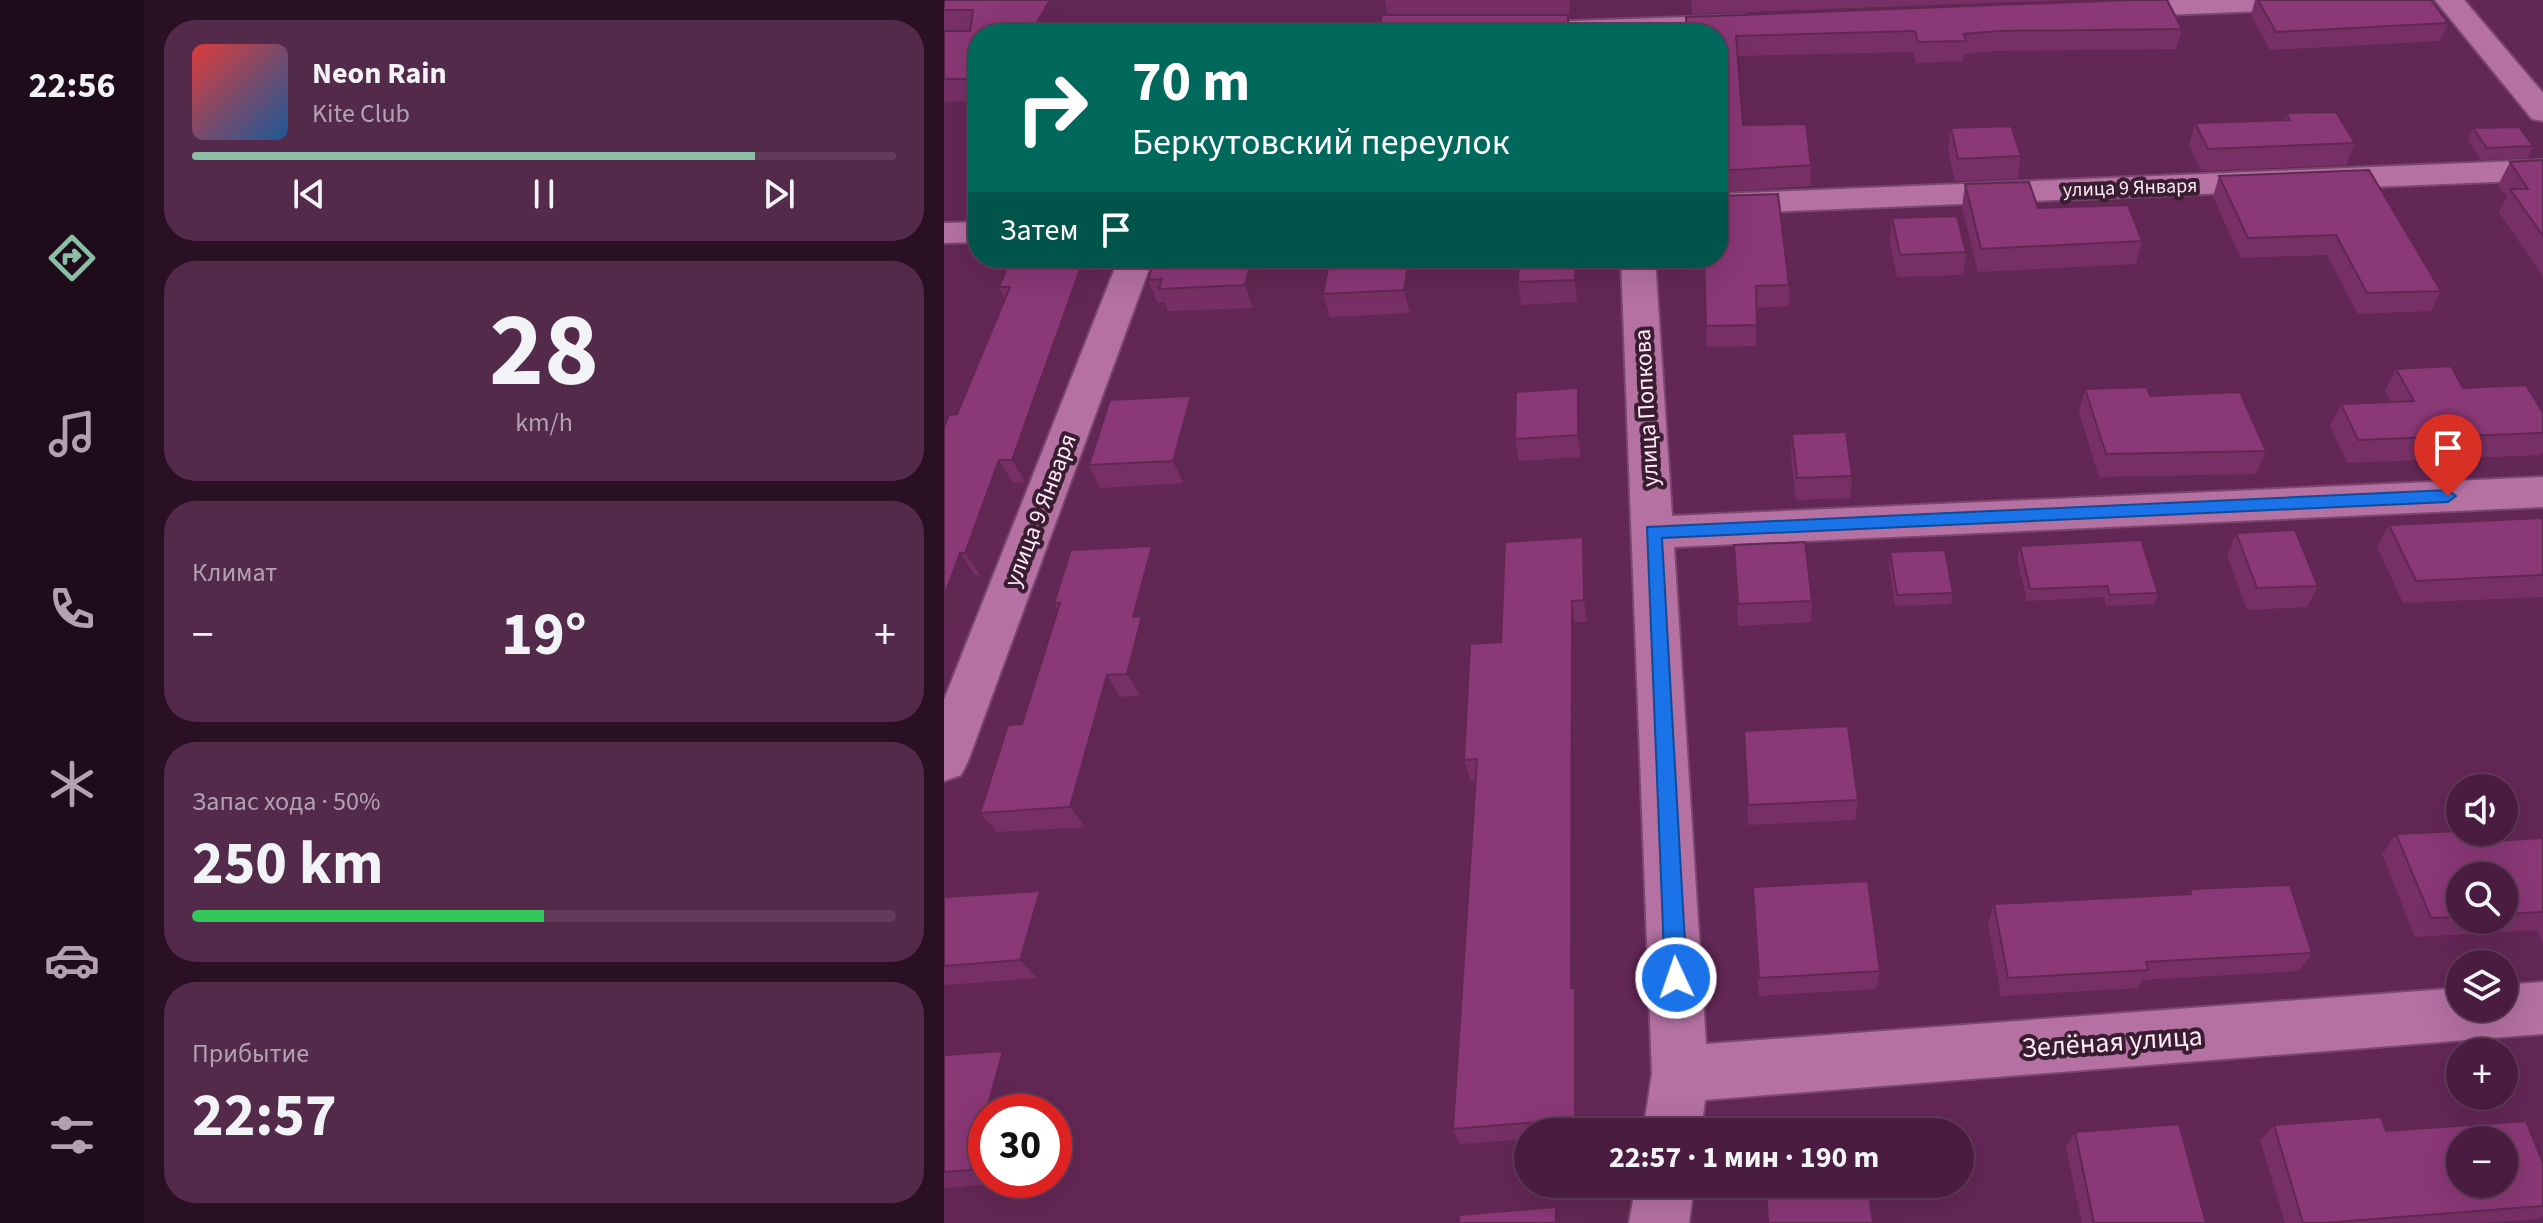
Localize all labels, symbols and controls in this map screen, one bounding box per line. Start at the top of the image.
text: 70 m [1132,43,1250,122]
text: Neon Rain [312,52,447,95]
icon: right [1000,56,1104,160]
text: 22:56 [29,60,115,111]
text: Kite Club [312,95,410,132]
text: Беркутовский переулок [1132,117,1510,168]
icon: previous [287,172,331,216]
icon: pause [522,172,566,216]
icon: next [757,172,801,216]
street label: улица 9 Января [2062,172,2198,204]
icon: arrive [1094,208,1138,252]
text: Затем [1000,209,1078,252]
icon: directions [44,230,100,286]
text: 28 [489,278,599,426]
street label: улица Попкова [1625,328,1668,488]
text: km/h [515,404,573,441]
icon: music [44,406,100,462]
pin [2414,414,2482,496]
icon: arrive [2426,426,2470,470]
street label: улица 9 Января [995,428,1086,592]
text: Климат [192,554,277,591]
icon: phone [44,581,100,637]
text: 19° [501,593,587,678]
text: − [192,604,214,667]
text: + [874,604,896,667]
icon: climate [44,756,100,812]
map controls [2446,774,2518,1198]
button: sound [2446,774,2518,846]
text: Запас хода · 50% [192,783,380,820]
text: 250 km [192,822,383,907]
button: search [2446,862,2518,934]
icon: car [44,932,100,988]
position arrow [1634,936,1718,1020]
button: layers [2446,950,2518,1022]
street label: Зелёная улица [2020,1016,2204,1068]
text: Прибытие [192,1035,309,1072]
button: + [2446,1038,2518,1110]
text: 22:57 [192,1074,337,1159]
speed limit sign: 30 [968,1094,1072,1198]
icon: filters [44,1107,100,1163]
button: − [2446,1126,2518,1198]
text: 22:57 · 1 мин · 190 m [1609,1136,1879,1179]

